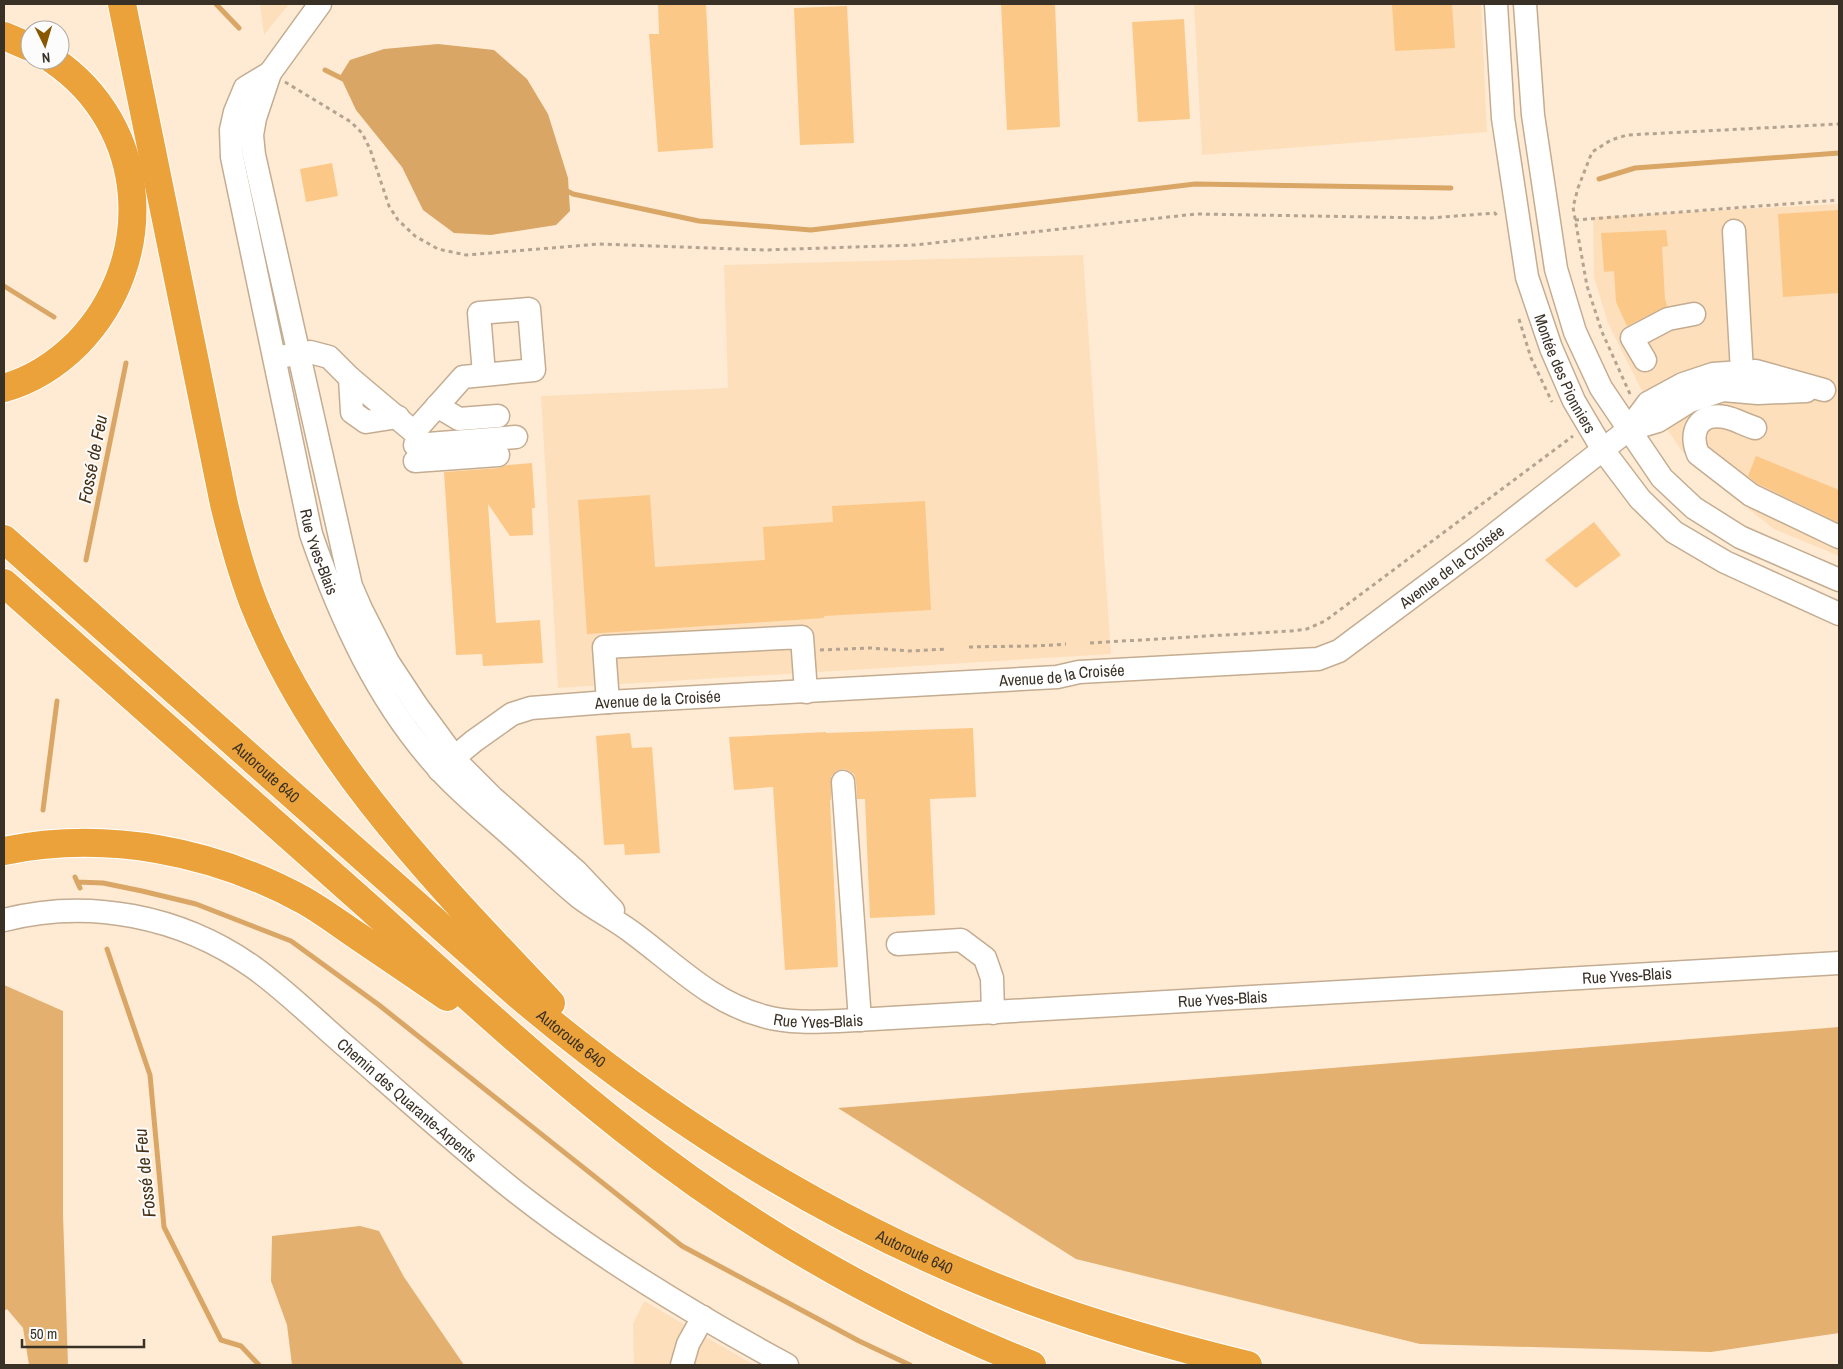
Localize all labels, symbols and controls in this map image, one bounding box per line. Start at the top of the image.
north arrow [20,20,70,70]
text: N [41,49,51,67]
street label: Montée des Pionniers [1529,311,1602,437]
water label: Fossé de Feu [72,413,113,505]
street label: Rue Yves-Blais [295,507,344,598]
street label: Avenue de la Croisée [1394,520,1509,614]
street label: Avenue de la Croisée [998,659,1125,691]
street label: Avenue de la Croisée [593,685,721,714]
street label: Autoroute 640 [228,736,305,808]
street label: Rue Yves-Blais [1582,962,1672,989]
street label: Rue Yves-Blais [1177,985,1268,1012]
street label: Autoroute 640 [532,1003,611,1072]
street label: Rue Yves-Blais [772,1008,864,1033]
street label: Chemin des Quarante-Arpents [333,1033,482,1167]
water label: Fossé de Feu [127,1127,162,1219]
street label: Autoroute 640 [872,1224,957,1279]
scale bar [22,1316,145,1348]
text: 50 m [30,1323,57,1344]

